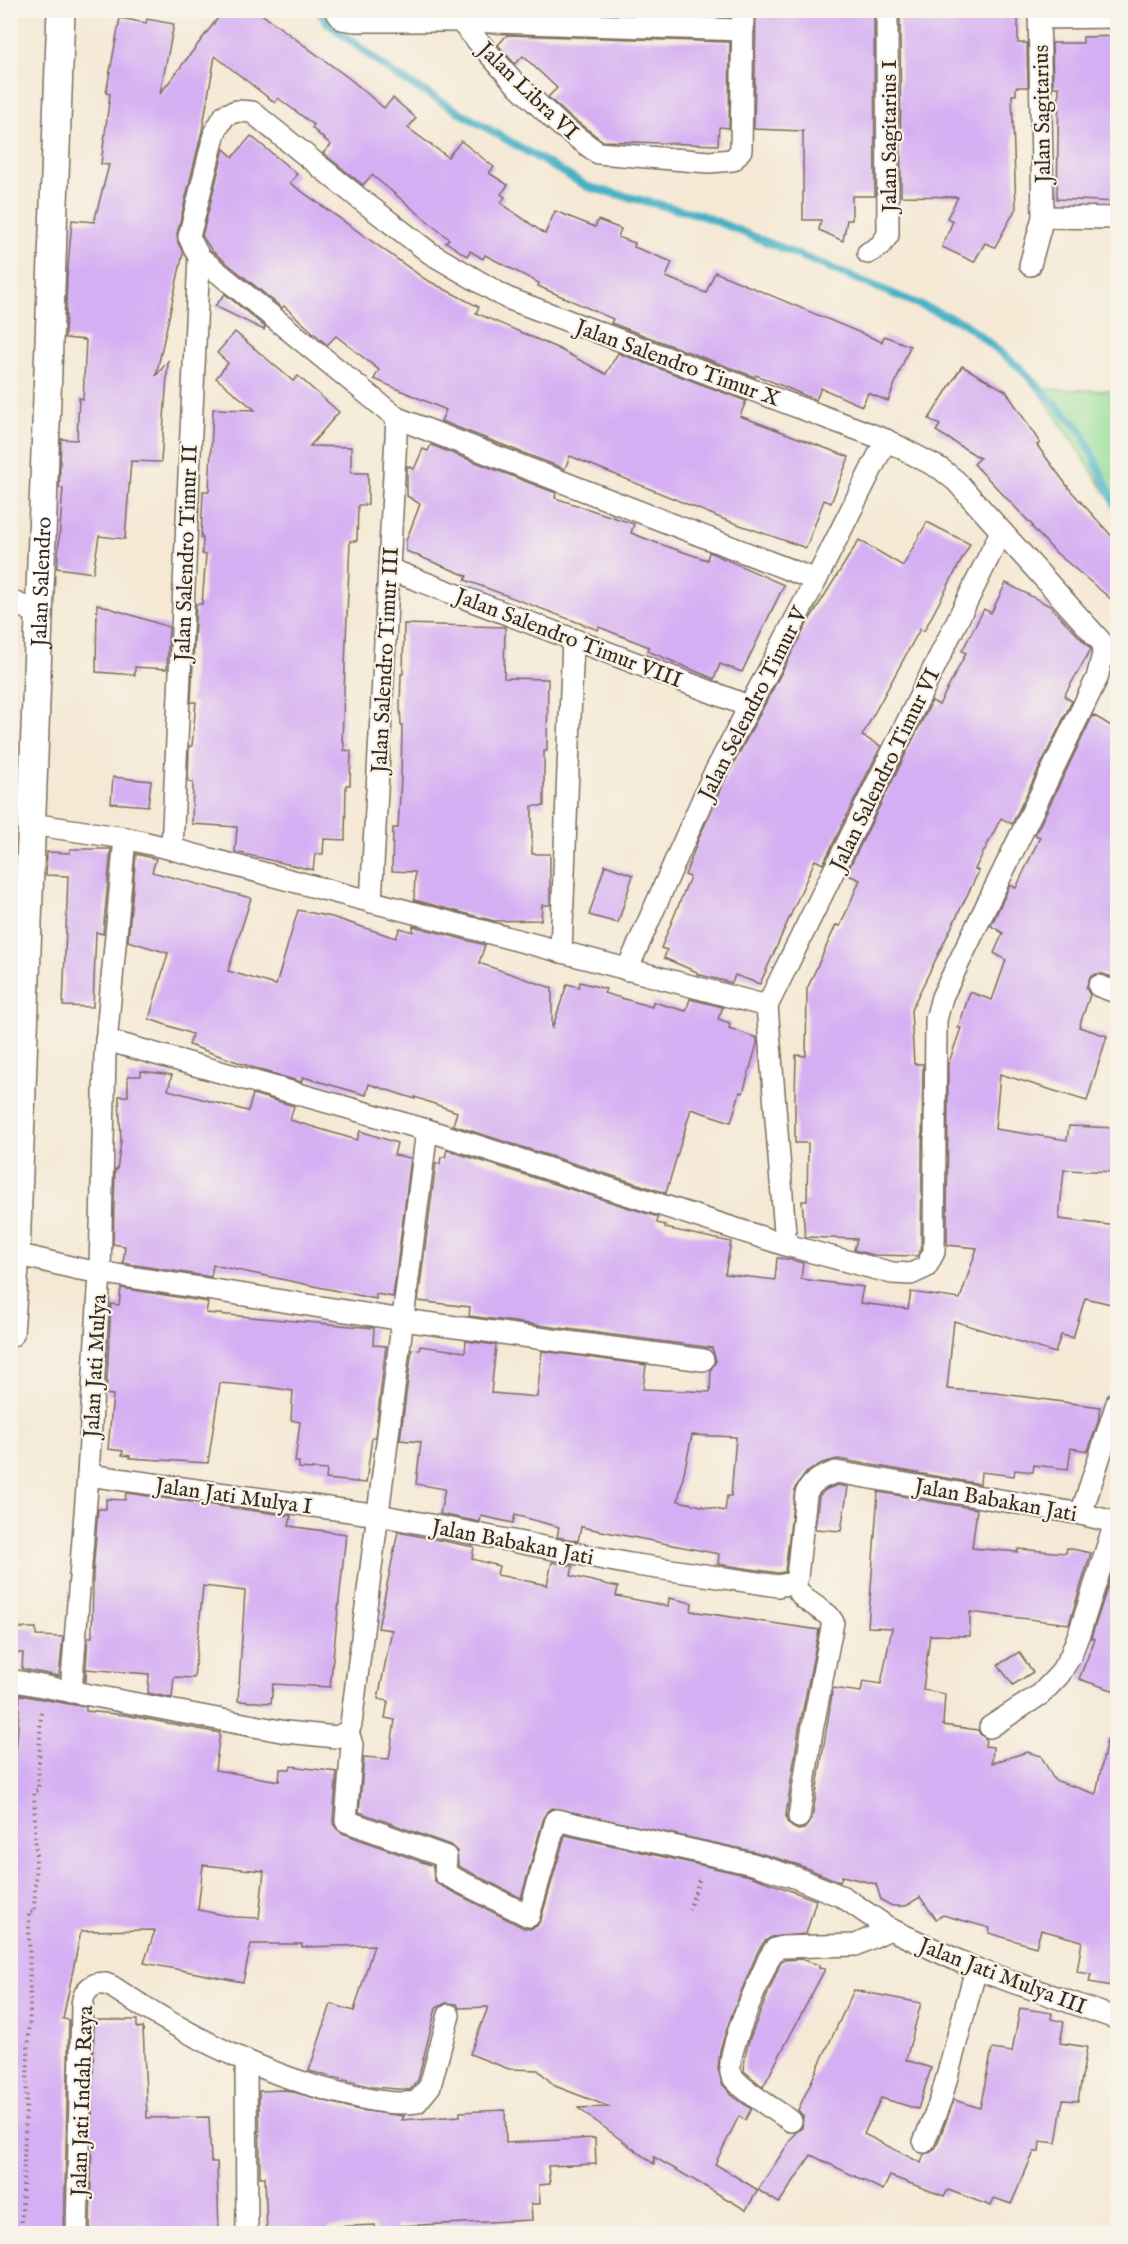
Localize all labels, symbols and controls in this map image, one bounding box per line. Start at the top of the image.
street label: Jalan Libra VI [469,34,584,146]
street label: Jalan Sagitarius [1028,44,1058,186]
street label: Jalan Sagitarius I [876,60,904,215]
street label: Jalan Salendro Timur X [568,313,784,414]
street label: Jalan Salendro Timur II [169,444,205,665]
street label: Jalan Salendro [26,516,59,650]
street label: Jalan Salendro Timur III [366,546,406,777]
street label: Jalan Salendro Timur VIII [448,582,686,695]
street label: Jalan Selendro Timur V [692,602,815,808]
street label: Jalan Salendro Timur VI [823,664,947,878]
street label: Jalan Jati Mulya [78,1293,114,1442]
street label: Jalan Jati Mulya I [151,1472,314,1522]
street label: Jalan Babakan Jati [909,1472,1079,1529]
street label: Jalan Babakan Jati [426,1513,596,1572]
street label: Jalan Jati Mulya III [912,1931,1090,2022]
street label: Jalan Jati Indah Raya [66,2005,100,2200]

